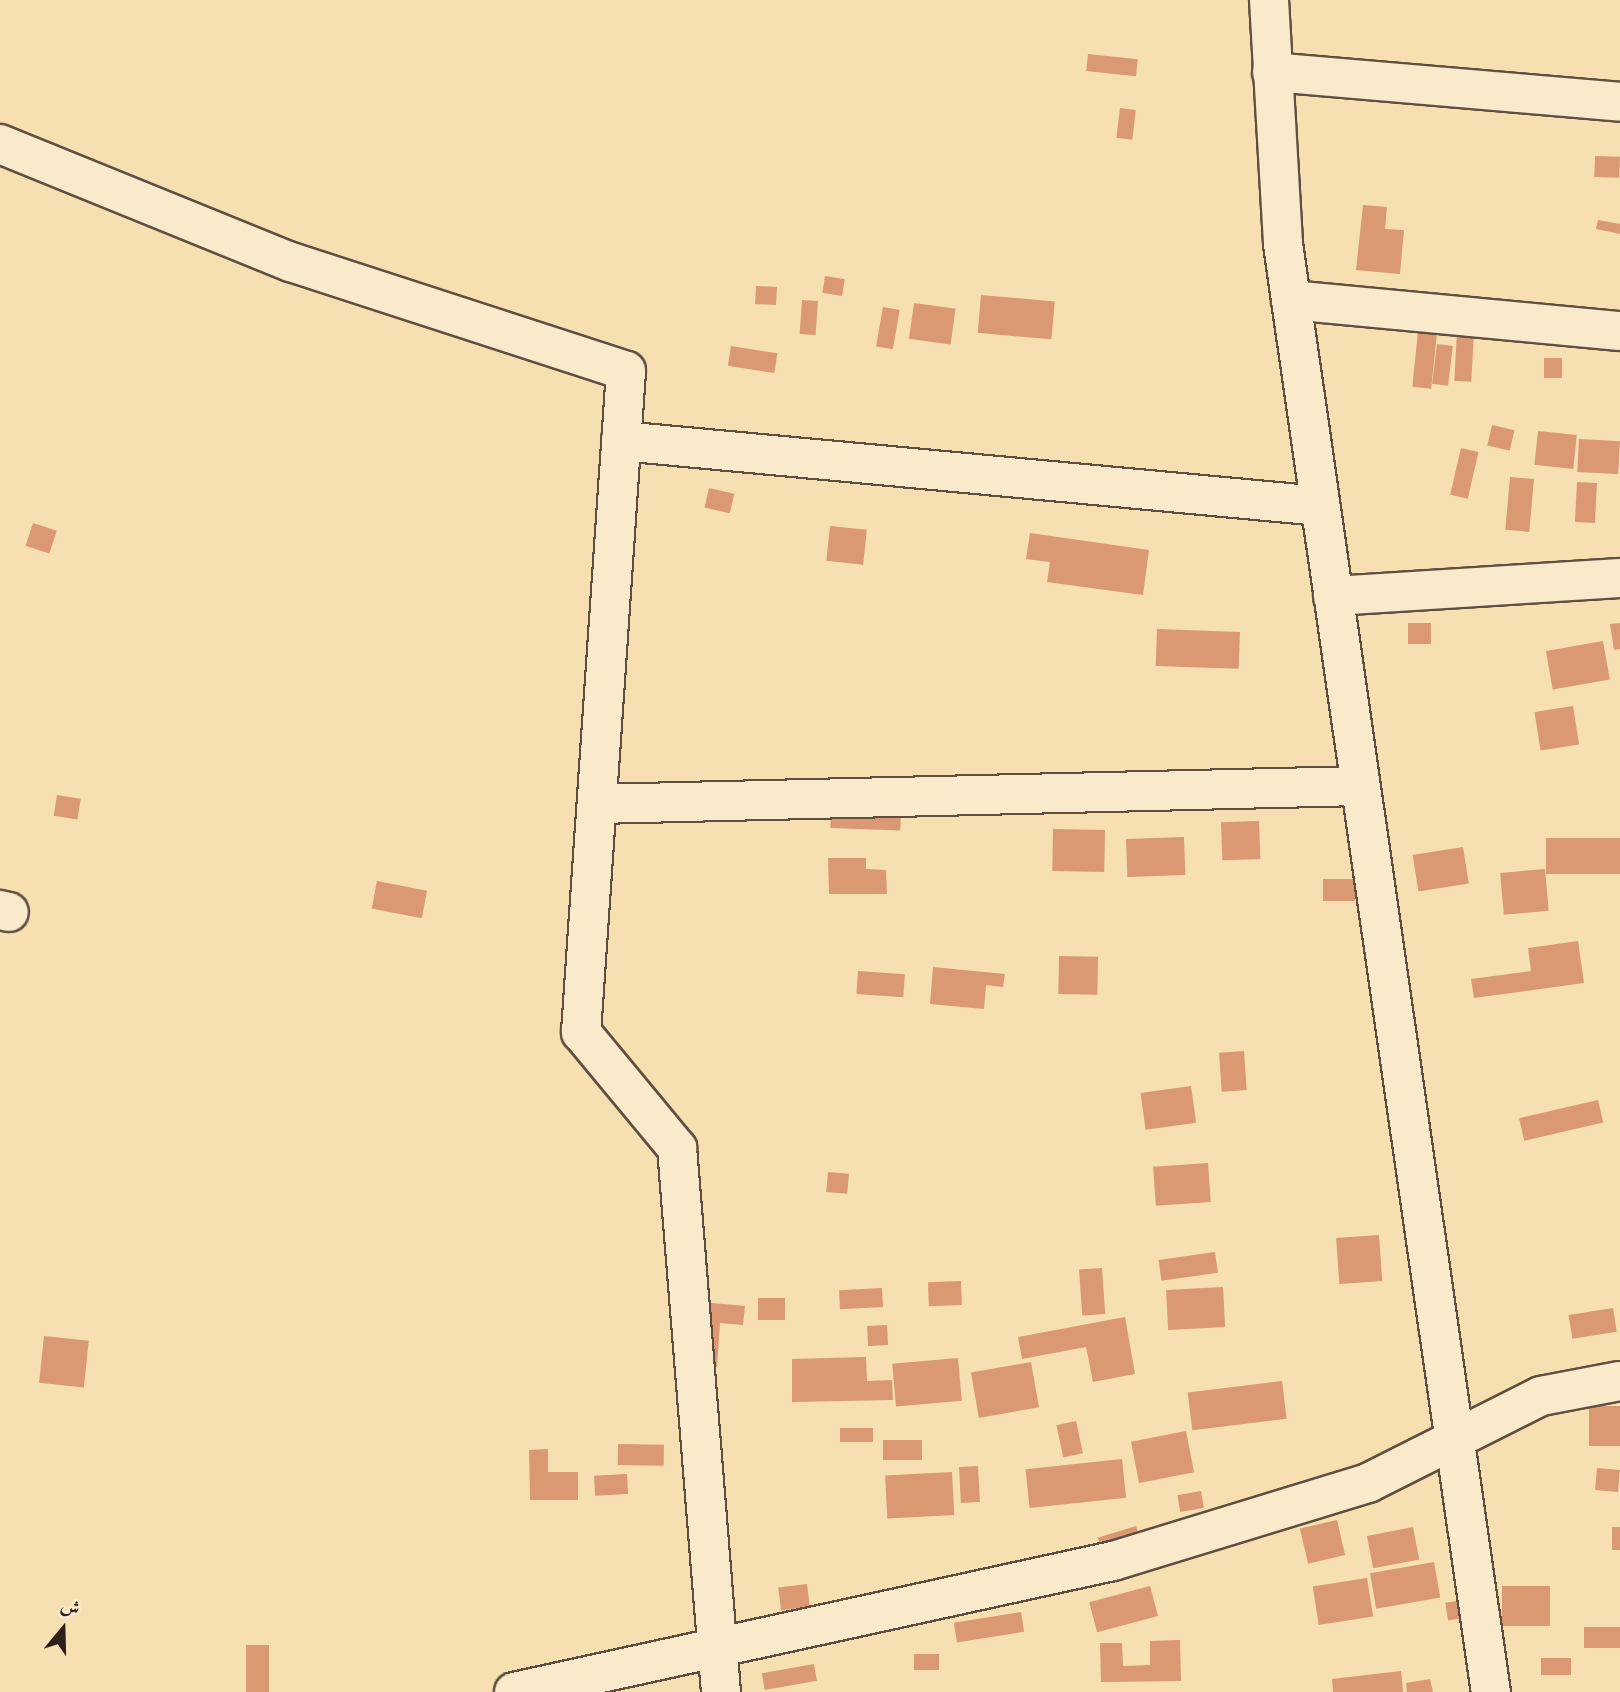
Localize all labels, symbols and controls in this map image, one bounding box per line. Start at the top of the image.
north arrow [28,1594,98,1664]
text: ش [58,1597,82,1621]

